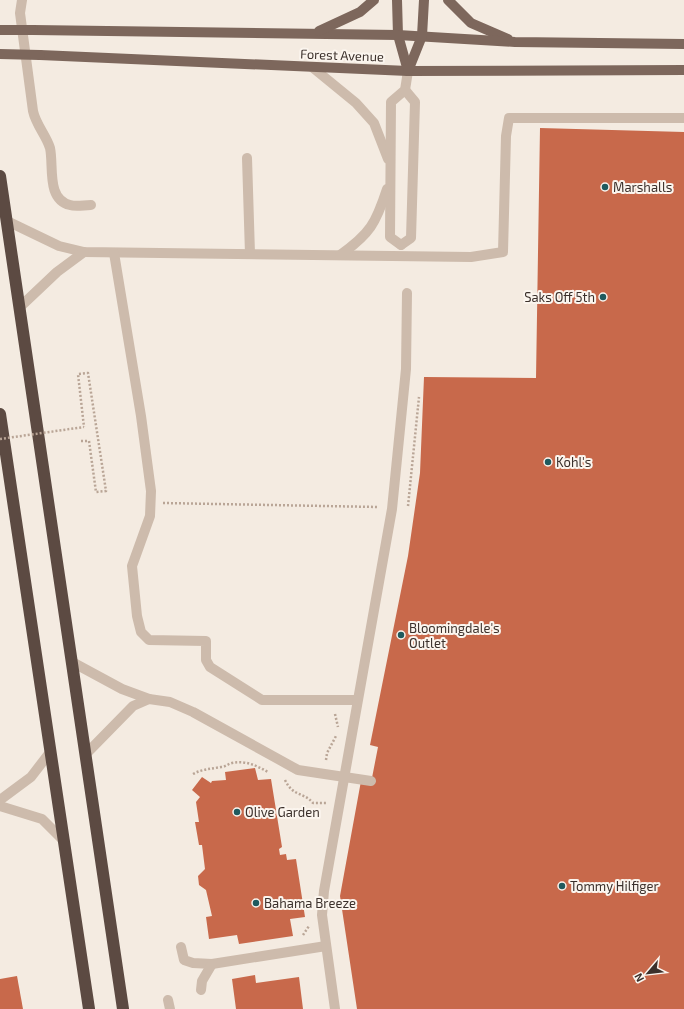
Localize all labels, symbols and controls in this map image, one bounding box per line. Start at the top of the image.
street label: Forest Avenue [300,46,384,64]
place label: Marshalls [613,179,672,195]
marker: Marshalls [600,182,610,192]
place label: Saks Off 5th [524,289,595,305]
marker: Saks Off 5th [598,292,608,302]
place label: Kohl's [556,454,591,470]
marker: Kohl's [543,457,553,467]
place label: Bloomingdale's Outlet [409,620,500,651]
marker: Bloomingdale's Outlet [396,630,406,640]
place label: Olive Garden [245,804,320,820]
marker: Olive Garden [232,807,242,817]
place label: Tommy Hilfiger [570,878,659,894]
marker: Tommy Hilfiger [557,881,567,891]
place label: Bahama Breeze [264,895,356,911]
marker: Bahama Breeze [251,898,261,908]
north arrow [628,953,668,993]
text: N [631,971,646,984]

